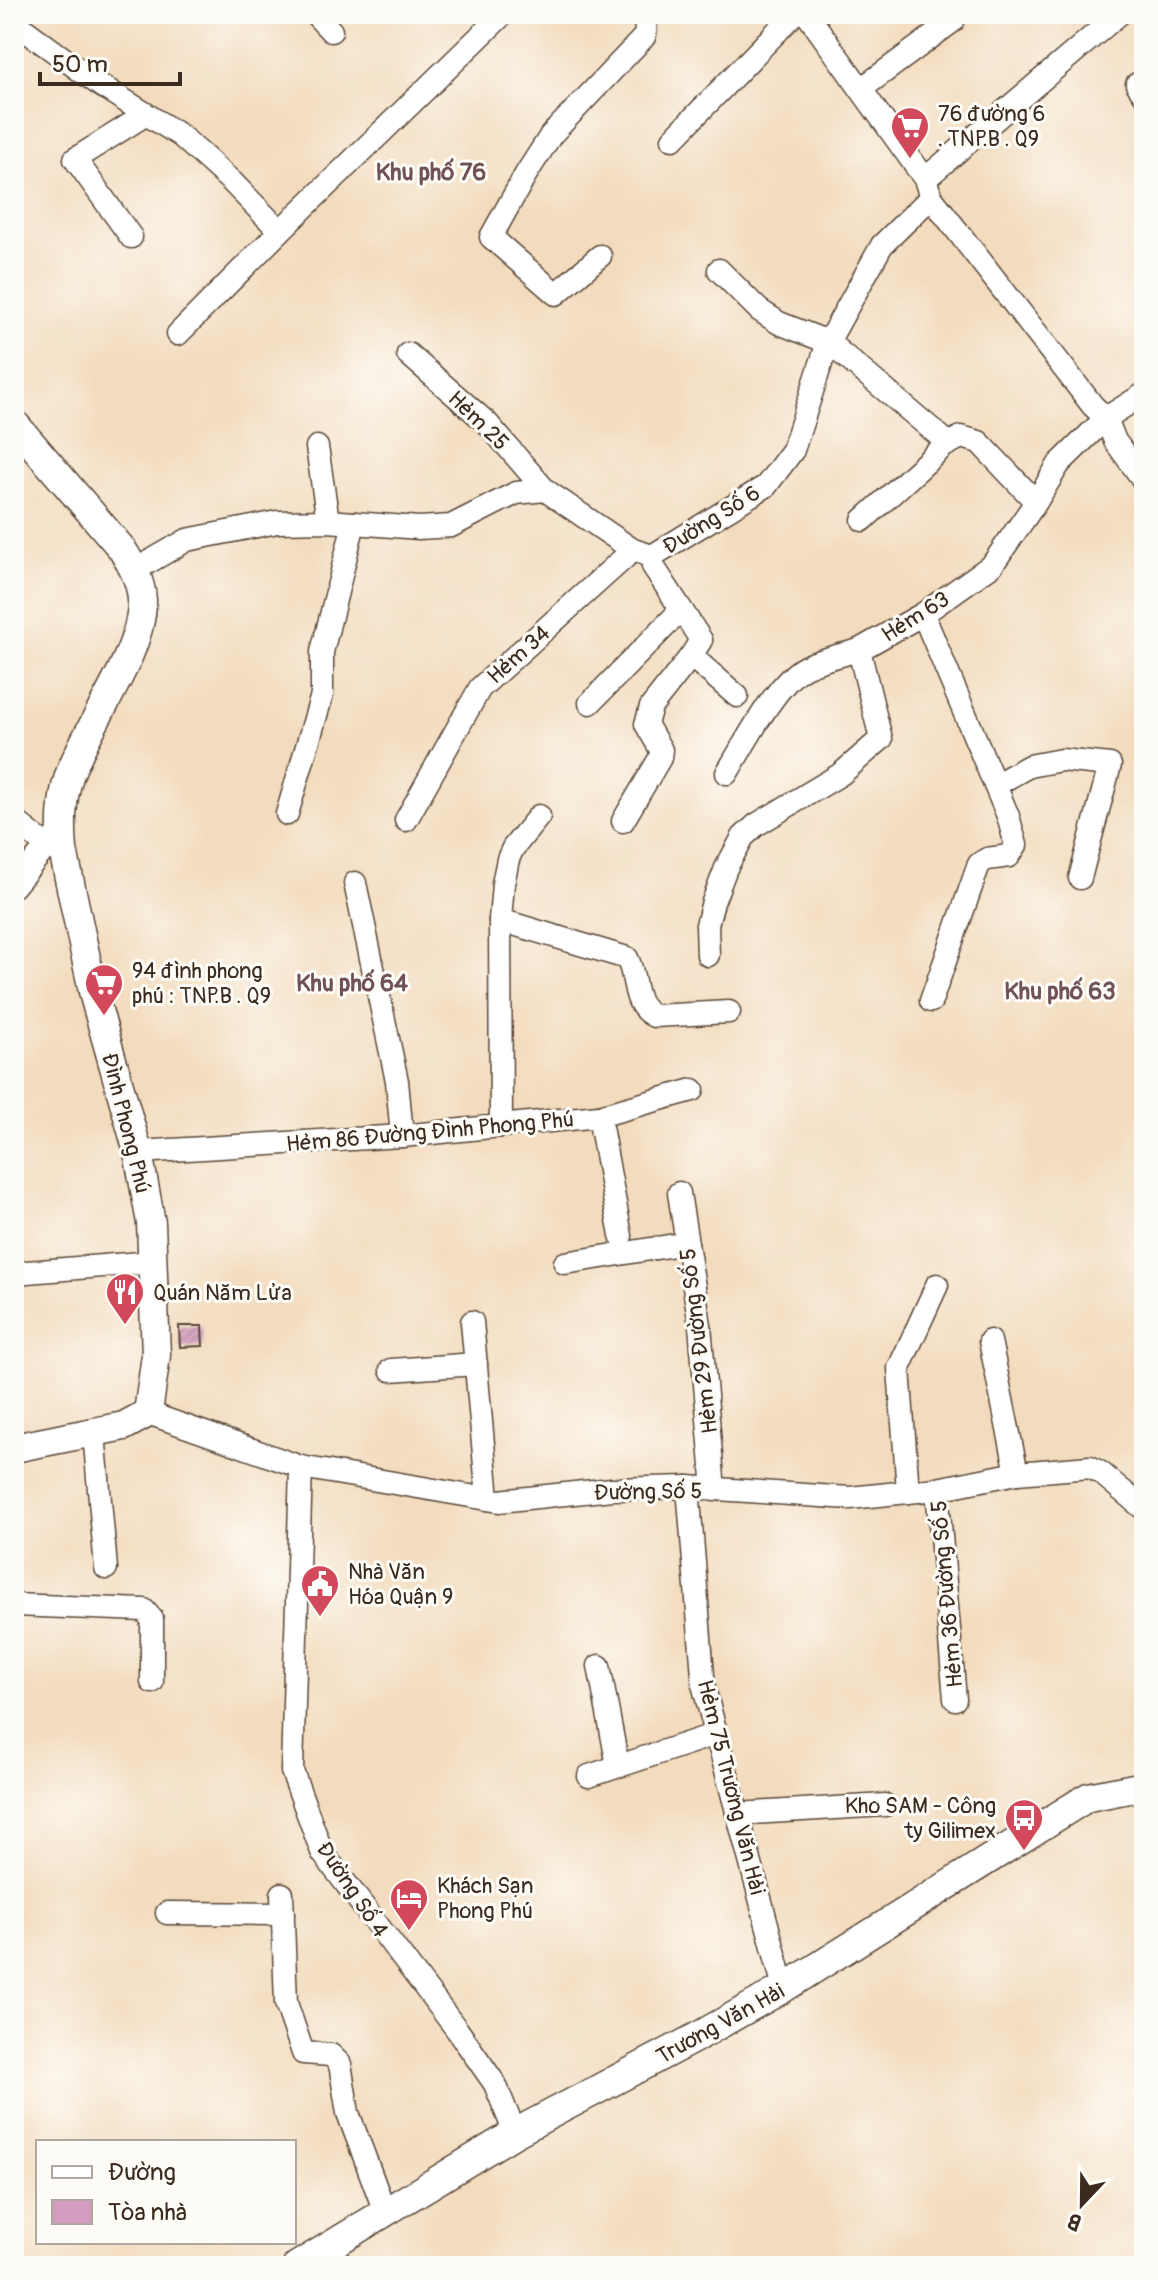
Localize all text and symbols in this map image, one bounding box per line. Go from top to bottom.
scale bar [40,36,180,86]
text: 50 m [52,50,108,79]
place label: 76 đường 6 . TNP.B . Q9 [938,100,1045,153]
supermarket icon: 76 đường 6 . TNP.B . Q9 [889,105,931,160]
district label: Khu phố 76 [376,158,486,187]
street label: Hẻm 25 [442,385,515,457]
street label: Đường Số 6 [658,479,765,561]
street label: Hẻm 63 [876,585,955,649]
street label: Hẻm 34 [481,619,556,690]
place label: 94 đình phong phú : TNP.B . Q9 [132,957,271,1010]
supermarket icon: 94 đình phong phú : TNP.B . Q9 [83,962,125,1017]
district label: Khu phố 64 [296,969,408,998]
district label: Khu phố 63 [1004,977,1116,1006]
street label: Đình Phong Phú [95,1050,157,1196]
street label: Hẻm 86 Đường Đình Phong Phú [285,1105,575,1159]
street label: Hẻm 29 Đường Số 5 [674,1246,724,1435]
restaurant icon: Quán Năm Lửa [104,1271,146,1326]
place label: Quán Năm Lửa [153,1279,292,1307]
street label: Đường Số 5 [594,1477,702,1507]
street label: Hẻm 36 Đường Số 5 [925,1499,969,1689]
place label: Nhà Văn Hóa Quận 9 [348,1558,453,1611]
public building icon: Nhà Văn Hóa Quận 9 [299,1563,341,1618]
street label: Hẻm 75 Trương Văn Hải [691,1677,771,1898]
place label: Kho SAM - Công ty Gilimex [845,1792,996,1845]
bus stop icon: Kho SAM - Công ty Gilimex [1003,1797,1045,1852]
street label: Đường Số 4 [310,1836,394,1943]
place label: Khách Sạn Phong Phú [437,1872,533,1925]
hotel icon: Khách Sạn Phong Phú [388,1877,430,1932]
street label: Trương Văn Hải [652,1977,789,2071]
legend [36,2140,296,2244]
text: Đường [108,2158,176,2187]
north arrow [1042,2164,1122,2244]
text: Tòa nhà [108,2198,187,2227]
text: B [1064,2206,1086,2237]

